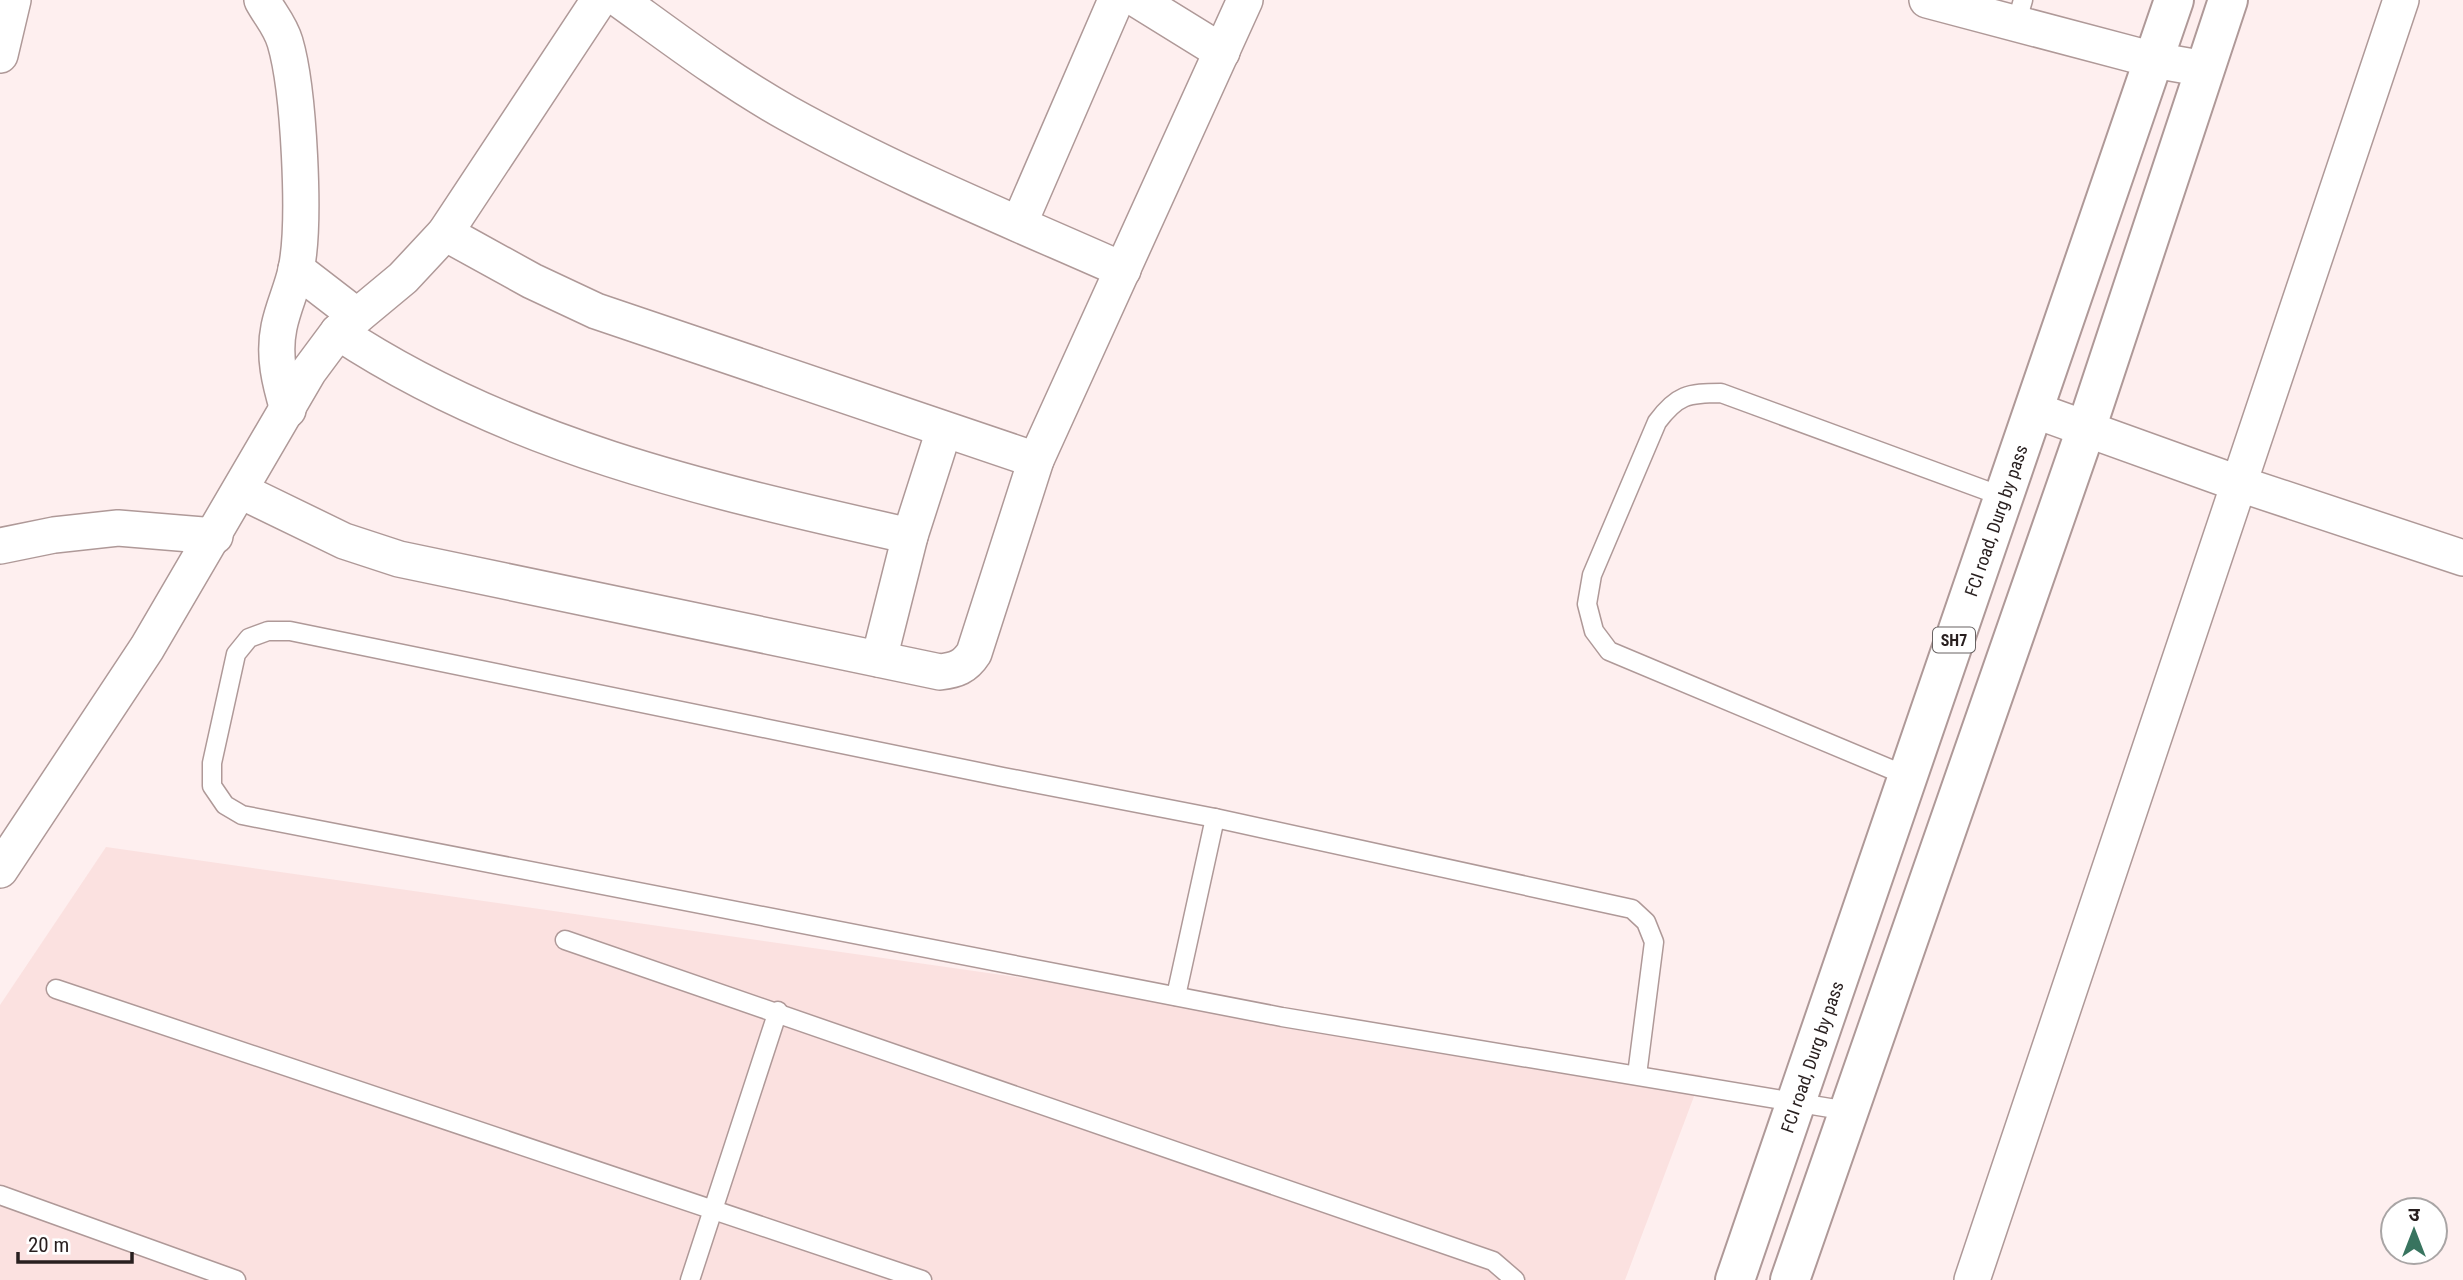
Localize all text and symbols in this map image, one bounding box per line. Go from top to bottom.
street label: FCI road, Durg by pass [1960,442,2031,599]
road number: SH7 [1933,628,1975,652]
street label: FCI road, Durg by pass [1776,978,1847,1135]
north arrow [2379,1196,2449,1266]
text: उ [2408,1203,2420,1226]
scale bar [18,1220,131,1264]
text: 20 m [28,1233,69,1257]

